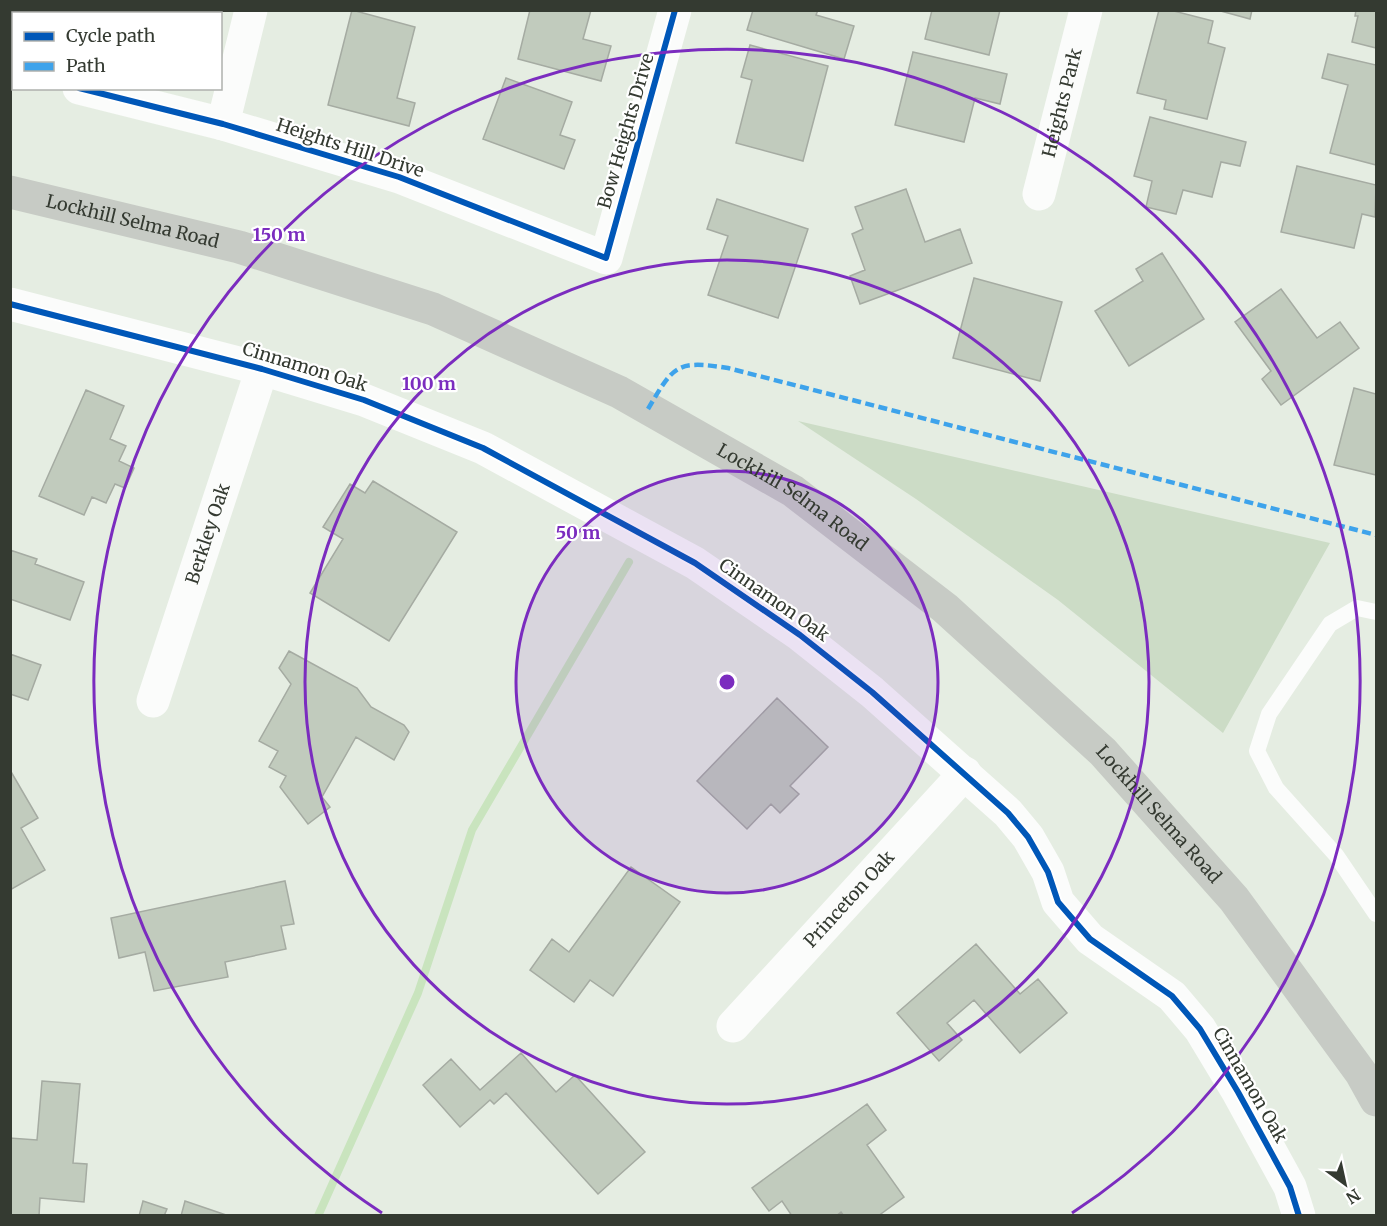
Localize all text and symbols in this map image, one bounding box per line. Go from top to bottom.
legend [12,12,222,90]
text: Cycle path [66,24,156,47]
street label: Heights Park [1037,45,1087,160]
street label: Bow Heights Drive [592,50,659,211]
text: Path [66,54,106,77]
street label: Heights Hill Drive [273,113,427,182]
street label: Lockhill Selma Road [44,189,222,253]
text: 150 m [253,223,305,246]
street label: Cinnamon Oak [240,337,371,397]
text: 100 m [402,372,456,395]
street label: Lockhill Selma Road [713,438,873,556]
street label: Berkley Oak [180,480,235,587]
text: 50 m [556,521,600,544]
street label: Cinnamon Oak [715,553,834,646]
centre of rings [717,672,737,692]
street label: Lockhill Selma Road [1091,740,1226,888]
street label: Princeton Oak [799,845,899,952]
street label: Cinnamon Oak [1208,1023,1293,1147]
north arrow [1315,1154,1375,1214]
text: N [1342,1185,1364,1209]

